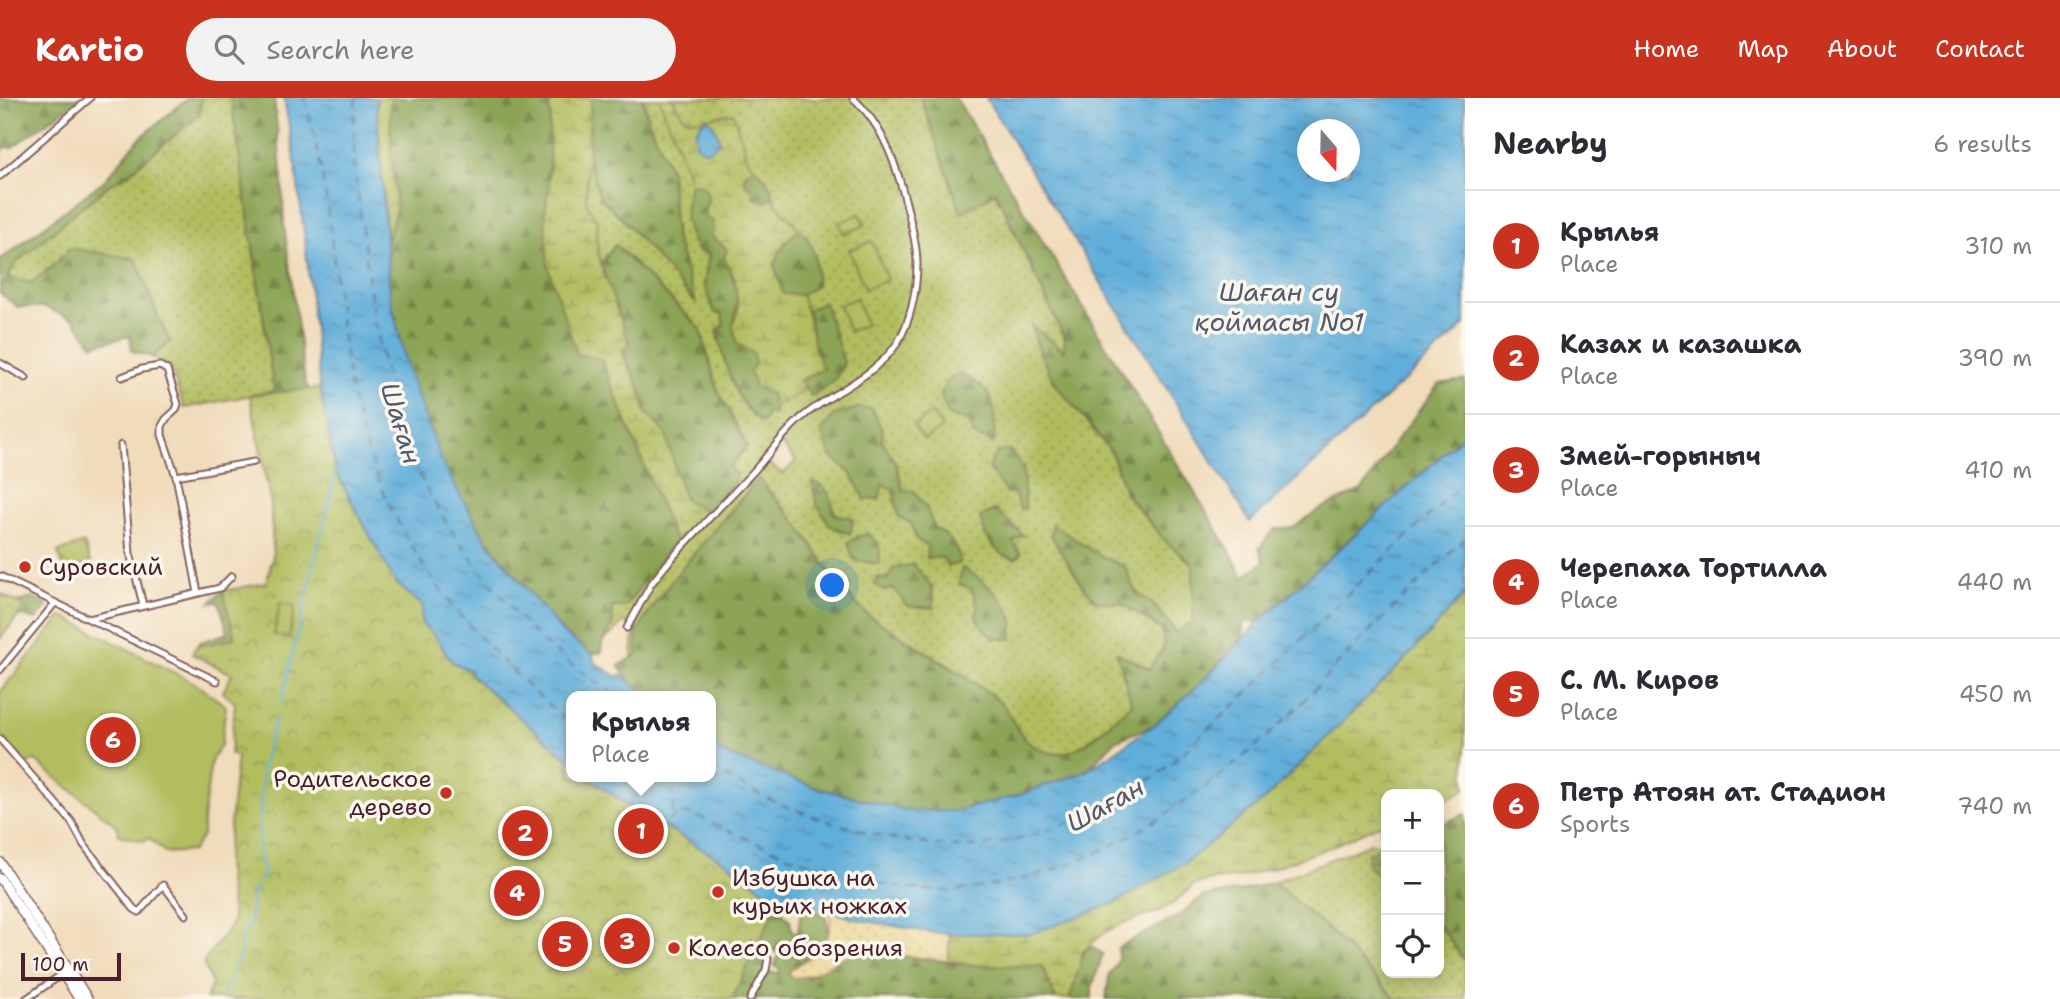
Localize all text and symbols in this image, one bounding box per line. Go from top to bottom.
search box [186,18,676,81]
text: Kartio [35,27,144,72]
icon: search [210,30,248,68]
text: Search here [266,32,415,67]
text: Home [1633,33,1699,65]
text: Map [1737,33,1789,65]
text: About [1827,33,1897,65]
text: Contact [1935,33,2025,65]
north arrow [1297,119,1360,182]
text: Nearby [1493,123,1608,164]
text: 6 results [1933,129,2032,159]
text: Крылья [1560,214,1659,249]
text: 1 [1511,231,1521,261]
text: 310 m [1964,231,2032,261]
text: Place [1560,249,1619,279]
water label: Шаған су қоймасы No1 [1195,274,1364,339]
text: Казах и казашка [1560,326,1802,361]
text: 2 [1508,343,1524,373]
text: 390 m [1958,343,2032,373]
text: Place [1560,361,1619,391]
water label: Шаған [373,378,430,468]
text: Змей-горыныч [1560,438,1761,473]
text: 3 [1508,455,1524,485]
text: 410 m [1964,455,2032,485]
text: Place [1560,473,1619,503]
text: Черепаха Тортилла [1560,550,1827,585]
place label: Суровский [39,551,163,583]
marker: Суровский [17,559,33,575]
text: 4 [1508,567,1524,597]
text: 440 m [1957,567,2032,597]
your location [815,568,849,602]
text: Place [1560,585,1619,615]
text: С. М. Киров [1560,662,1719,697]
text: 5 [1509,679,1523,709]
text: 450 m [1959,679,2032,709]
popup [566,691,716,782]
text: Place [1560,697,1619,727]
text: Крылья [591,704,691,739]
pin: 6 [90,714,136,766]
text: Place [591,739,650,769]
place label: Родительское дерево [273,763,432,823]
water label: Шаған [1060,769,1150,840]
text: Петр Атоян ат. Стадион [1560,774,1886,809]
marker: Родительское дерево [438,785,454,801]
map controls [1381,789,1444,978]
button: + [1381,789,1444,852]
text: 6 [1508,791,1524,821]
text: 740 m [1957,791,2032,821]
pin: 1 [618,805,664,857]
pin: 2 [502,807,548,859]
text: Sports [1560,809,1631,839]
button: − [1381,852,1444,915]
place label: Избушка на курьих ножках [732,862,907,922]
pin: 4 [494,867,540,919]
marker: Избушка на курьих ножках [710,884,726,900]
pin: 3 [604,915,650,967]
button: locate [1381,915,1444,978]
pin: 5 [542,918,588,970]
place label: Колесо обозрения [688,932,903,964]
marker: Колесо обозрения [666,940,682,956]
scale bar [21,950,121,982]
text: 100 m [32,952,89,977]

